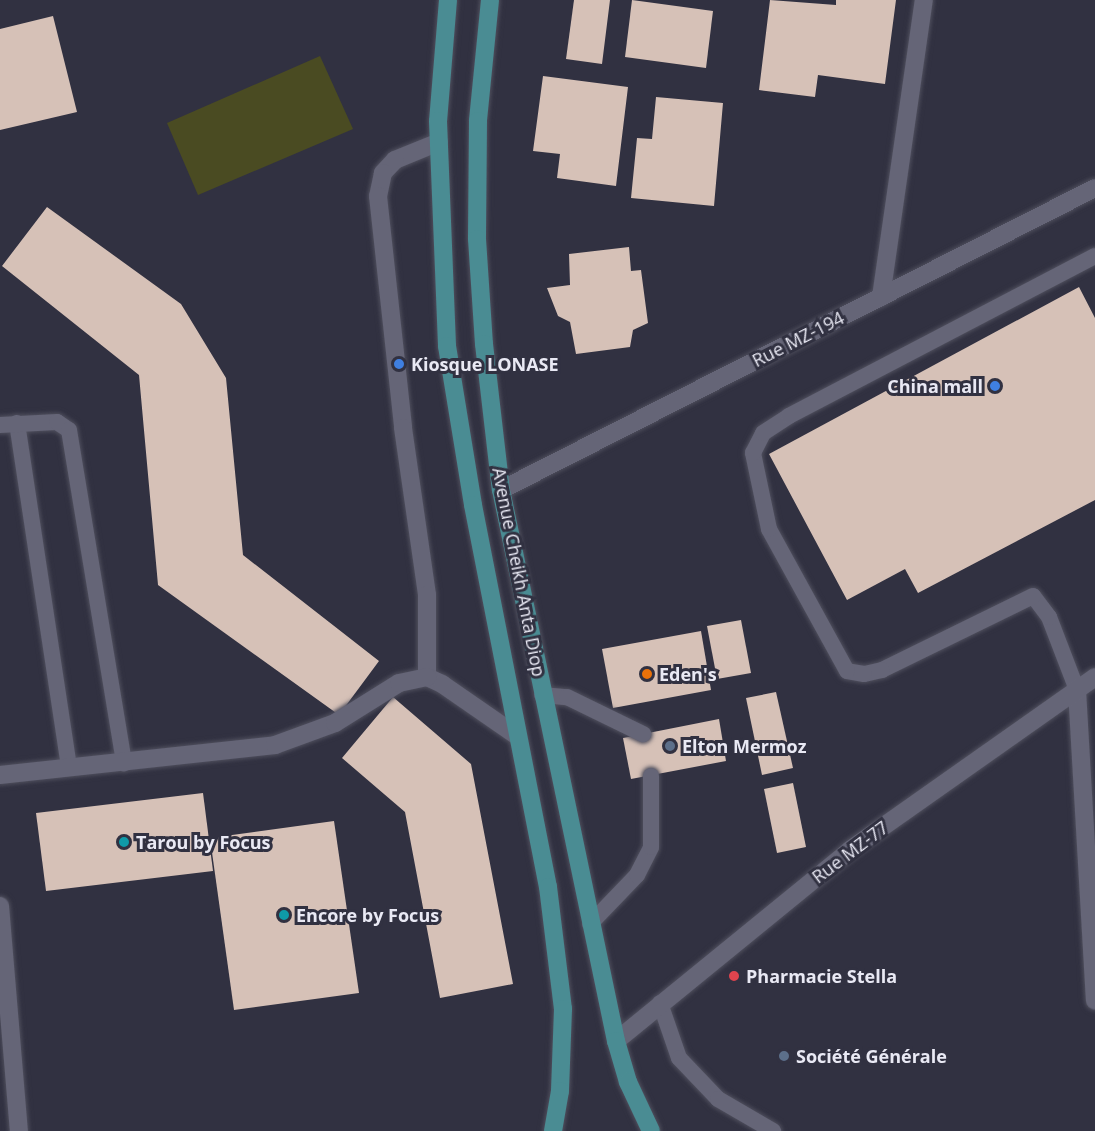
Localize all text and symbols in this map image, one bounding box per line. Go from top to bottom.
street label: Rue MZ-194 [749,307,847,371]
place label: Kiosque LONASE [411,353,559,375]
marker: Kiosque LONASE [392,357,406,371]
place label: China mall [887,375,983,397]
marker: China mall [988,379,1002,393]
street label: Avenue Cheikh Anta Diop [488,466,550,678]
place label: Eden's [659,663,717,685]
marker: Eden's [640,667,654,681]
place label: Elton Mermoz [682,735,806,757]
marker: Elton Mermoz [663,739,677,753]
street label: Rue MZ-77 [808,816,892,888]
place label: Tarou by Focus [136,831,270,853]
marker: Tarou by Focus [117,835,131,849]
place label: Encore by Focus [296,904,439,926]
marker: Encore by Focus [277,908,291,922]
place label: Pharmacie Stella [746,965,897,987]
marker: Pharmacie Stella [727,969,741,983]
place label: Société Générale [796,1045,947,1067]
marker: Société Générale [777,1049,791,1063]

